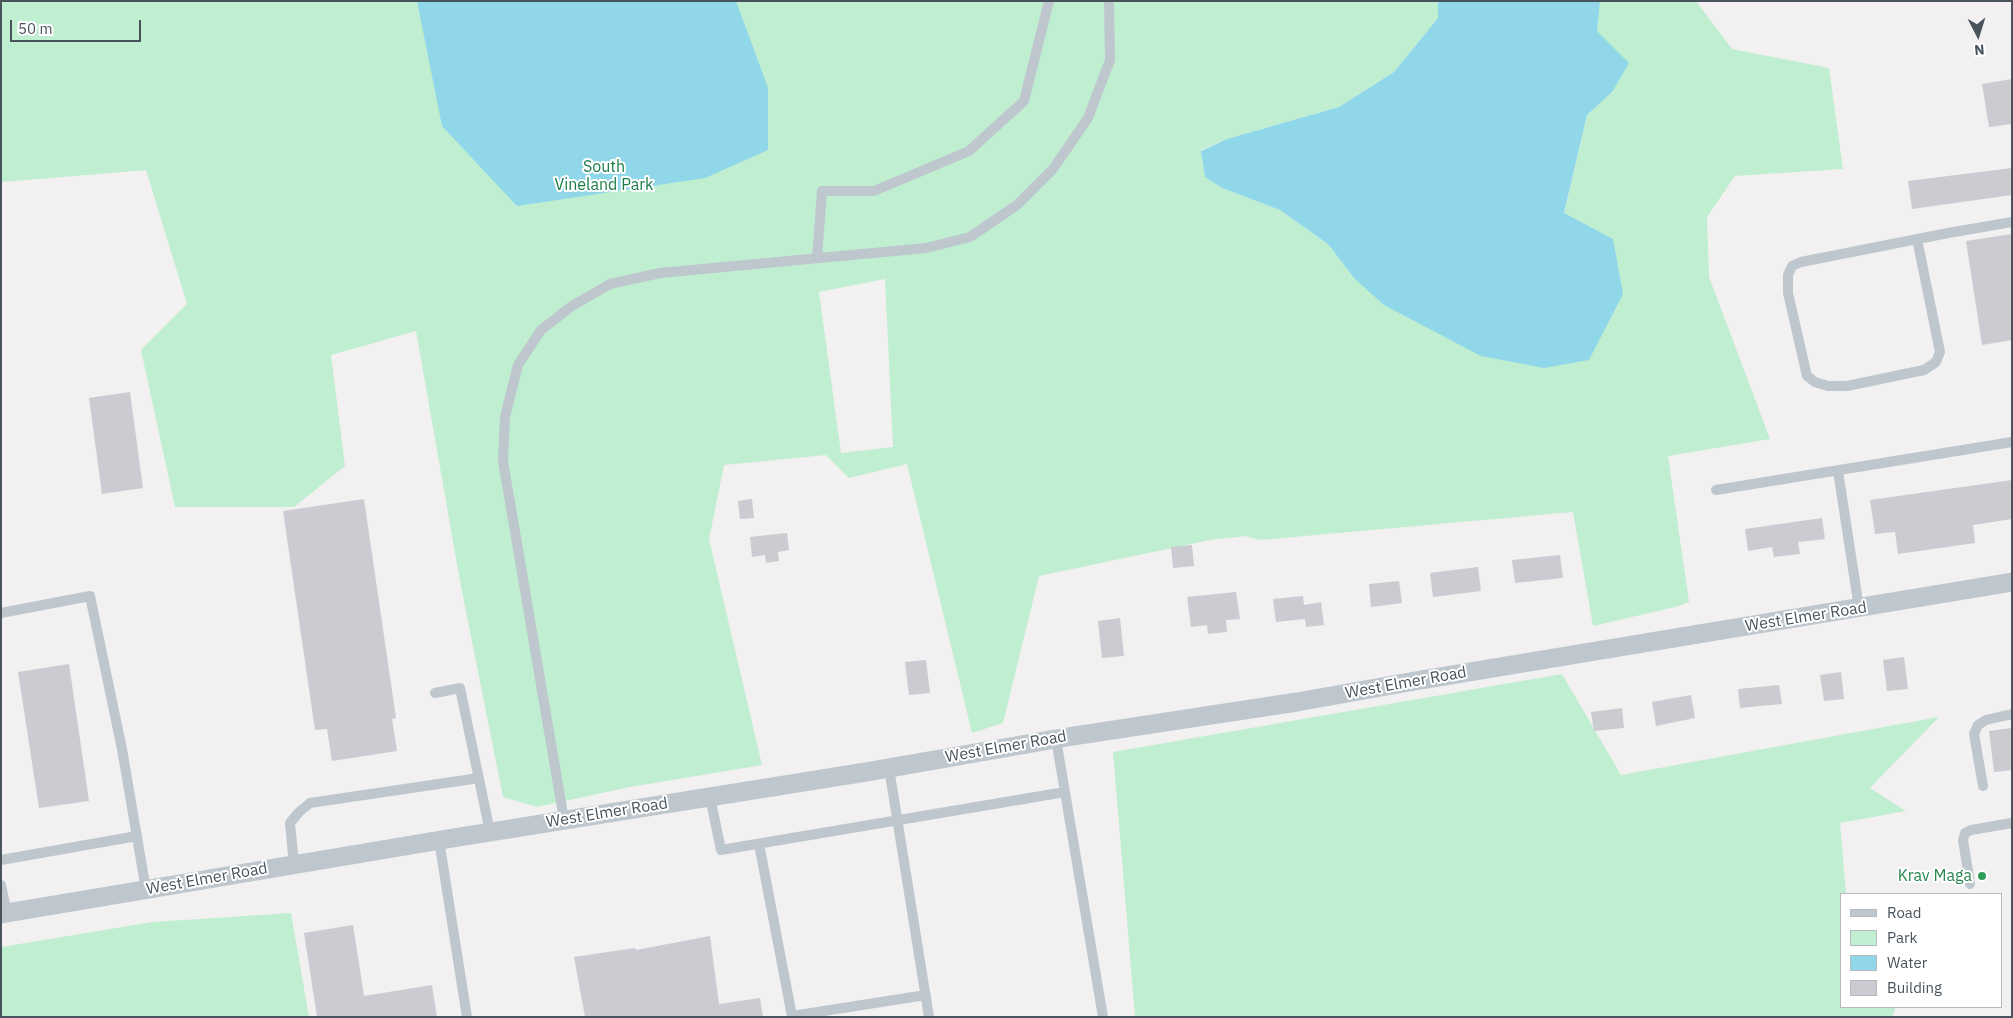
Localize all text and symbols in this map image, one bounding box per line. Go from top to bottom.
scale bar [12,10,144,42]
north arrow [1953,10,2003,60]
text: 50 m [18,19,53,38]
text: N [1973,41,1985,59]
park label: South Vineland Park [554,157,654,195]
street label: West Elmer Road [1744,598,1868,636]
street label: West Elmer Road [1344,663,1468,703]
street label: West Elmer Road [944,727,1068,767]
street label: West Elmer Road [545,794,669,832]
street label: West Elmer Road [145,859,269,899]
place label: Krav Maga [1898,866,1972,886]
marker: Krav Maga [1976,870,1988,882]
legend [1840,893,2003,1008]
text: Road [1887,903,1922,922]
text: Park [1887,928,1917,947]
text: Water [1887,953,1927,972]
text: Building [1887,978,1942,997]

